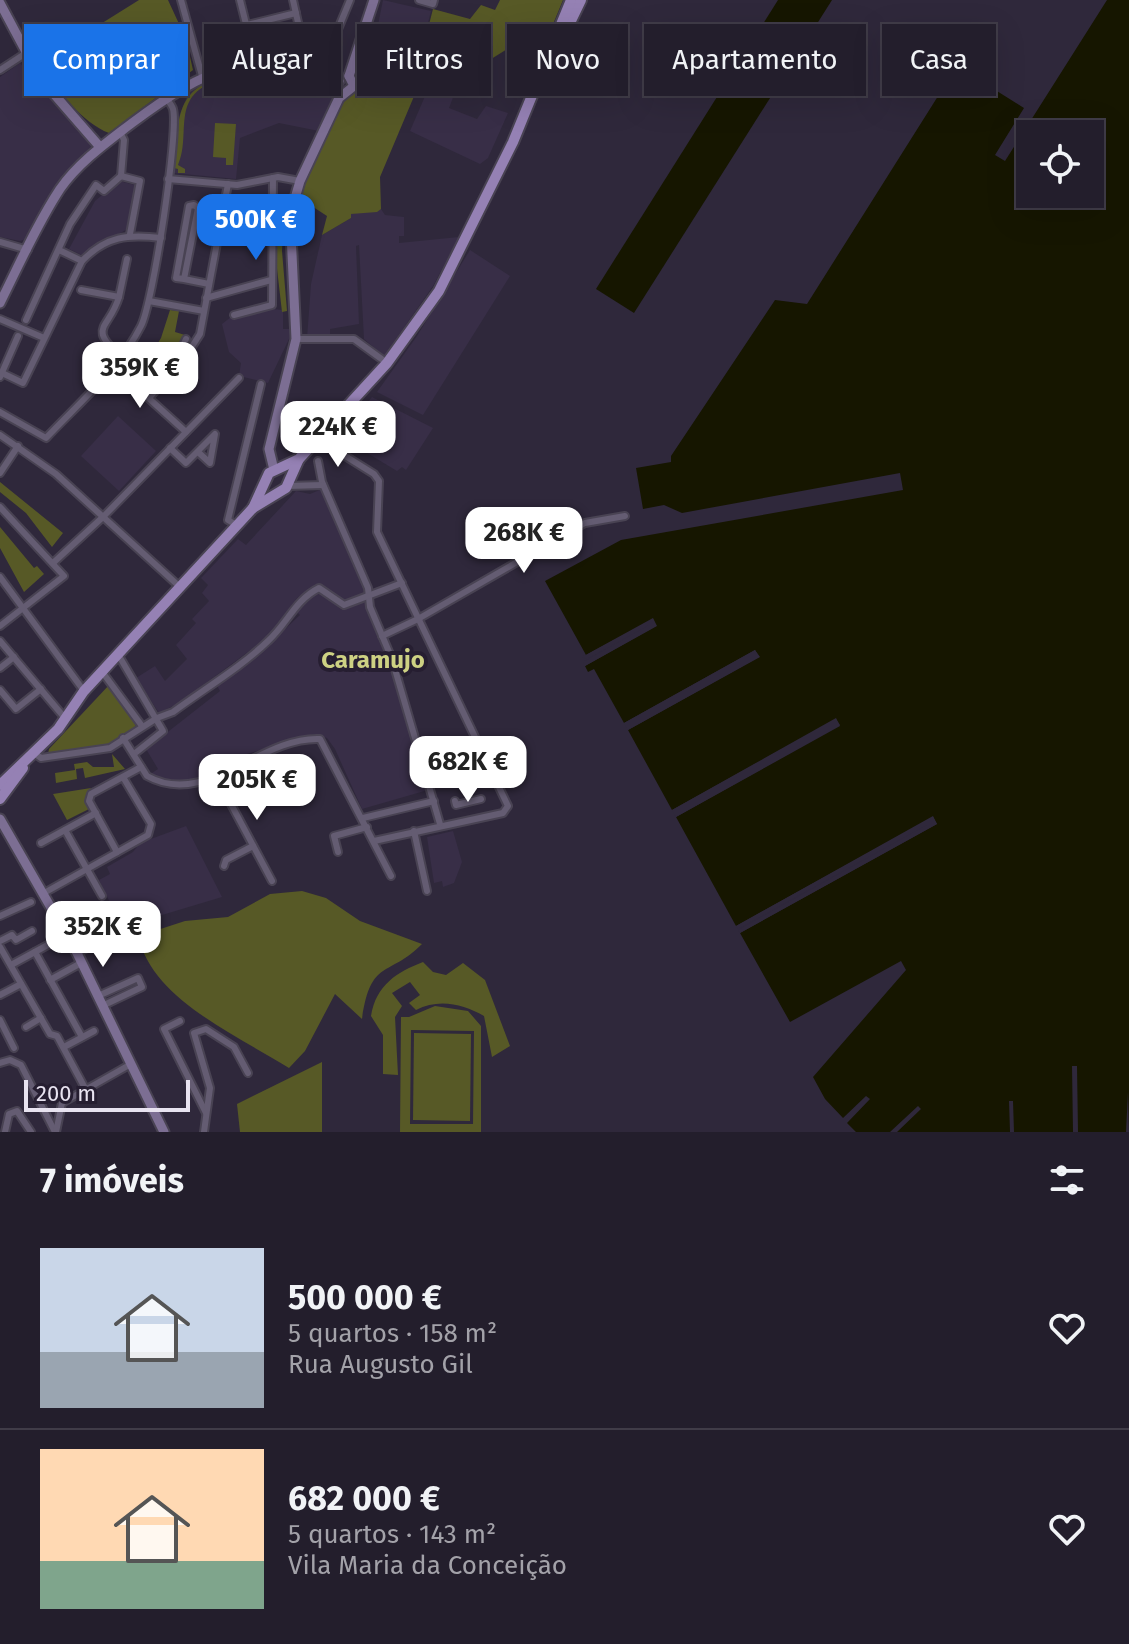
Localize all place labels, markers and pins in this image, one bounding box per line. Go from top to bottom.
pin: 500K € [191,194,321,262]
pin: 359K € [75,342,205,410]
pin: 224K € [273,401,403,469]
pin: 268K € [459,507,589,575]
pin: 682K € [403,736,533,804]
pin: 205K € [192,754,322,822]
pin: 352K € [38,901,168,969]

